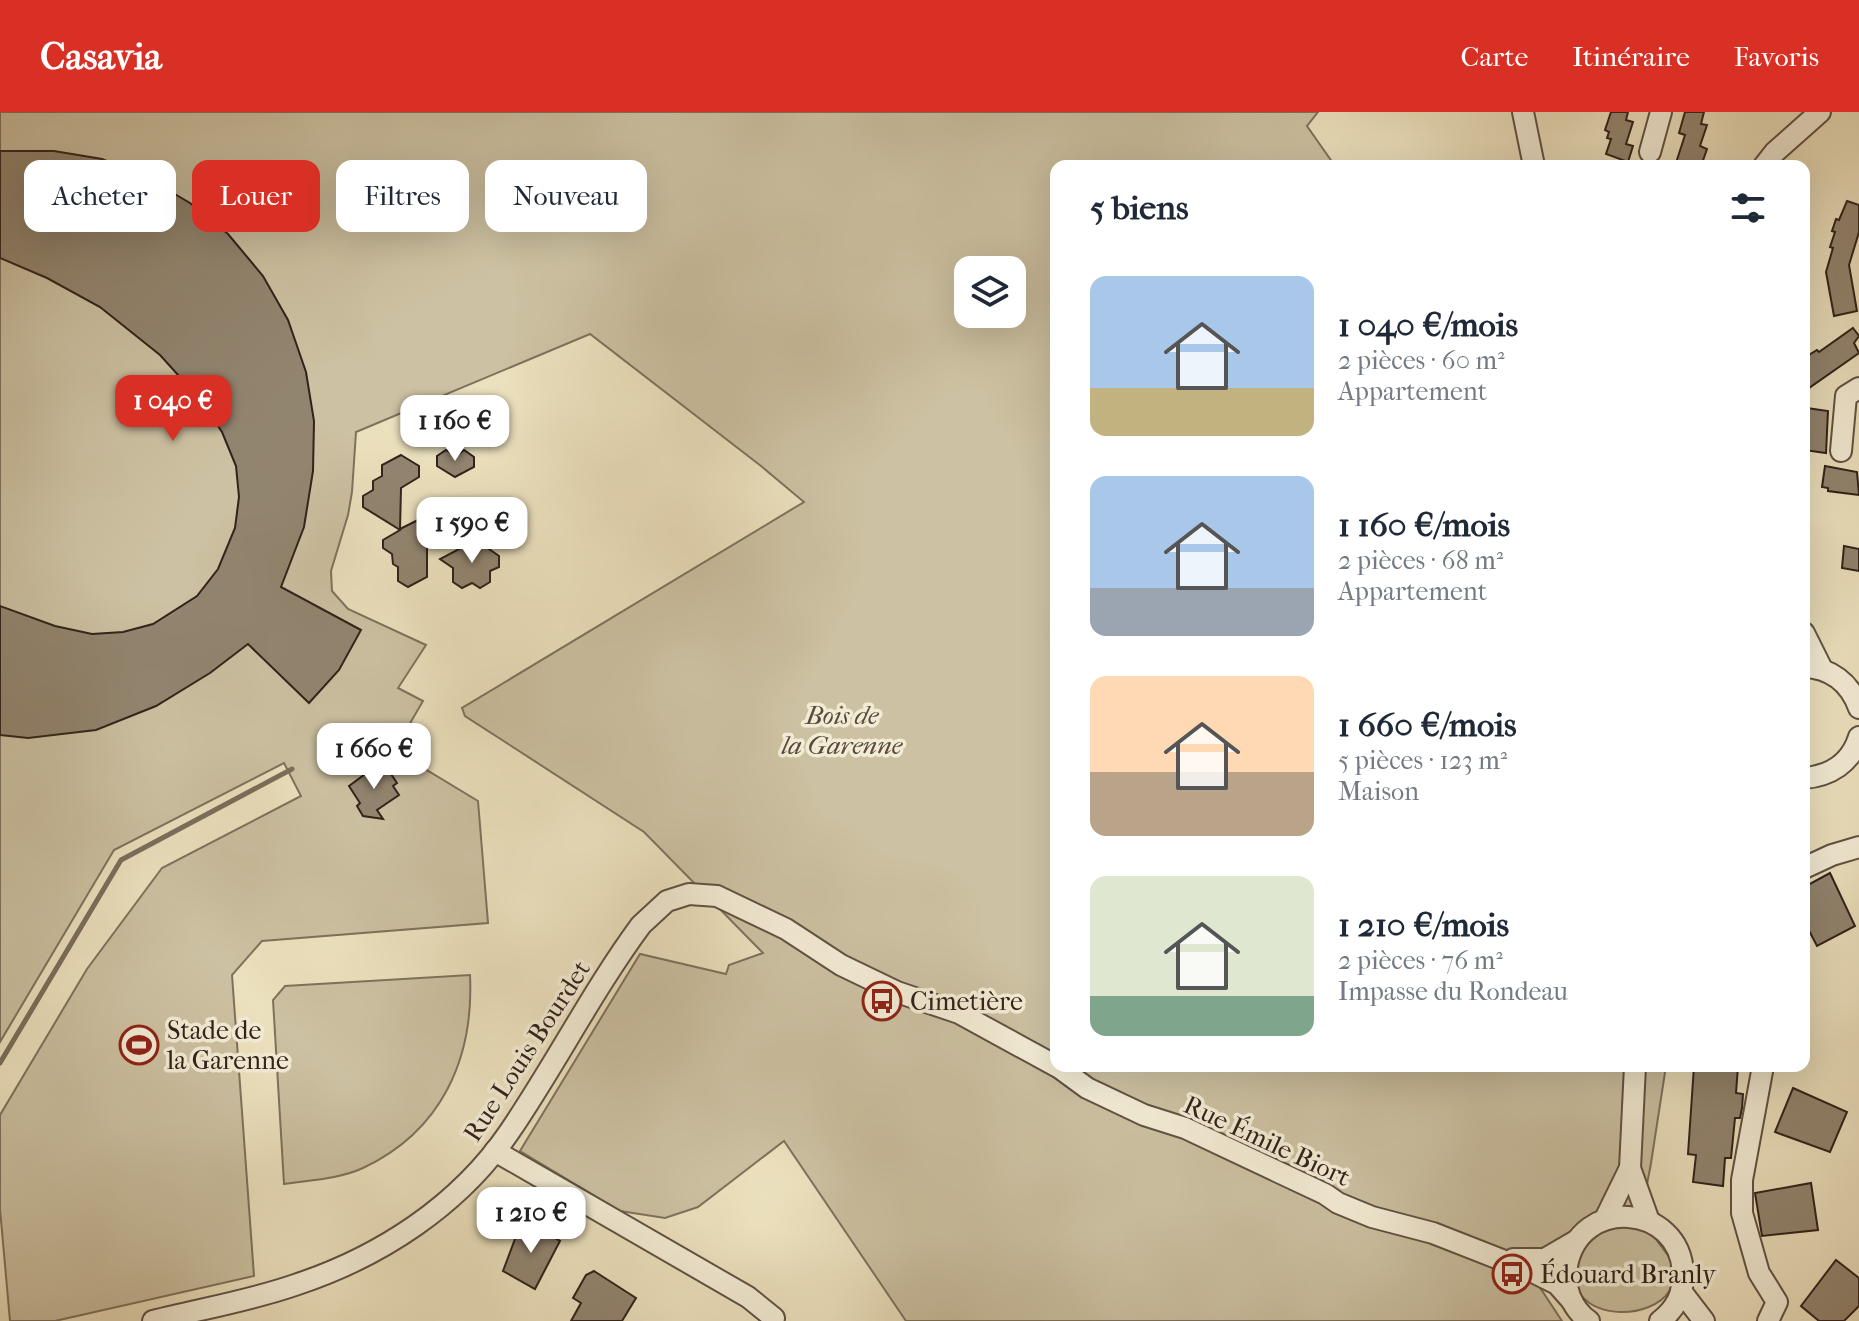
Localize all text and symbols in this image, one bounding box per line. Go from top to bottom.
text: Casavia [40,34,162,79]
text: Carte [1461,40,1528,73]
text: Itinéraire [1572,40,1690,73]
text: Favoris [1734,40,1819,73]
chip: Acheter [24,160,176,232]
chip: Louer [192,160,320,232]
chip: Filtres [336,160,469,232]
chip: Nouveau [485,160,647,232]
icon: filters [1726,186,1770,230]
text: 5 biens [1090,188,1188,228]
map controls [954,256,1026,328]
button: layers [954,256,1026,328]
text: 1 040 €/mois [1338,305,1518,345]
icon: home [1154,308,1250,404]
text: 2 pièces · 60 m² [1338,345,1505,376]
pin: 1 040 € [99,375,247,443]
text: Appartement [1338,376,1487,407]
text: 1 040 € [133,385,213,416]
pin: 1 160 € [381,395,529,463]
text: 1 160 € [418,405,492,436]
pin: 1 590 € [398,497,546,565]
text: 1 160 €/mois [1338,505,1510,545]
text: 1 590 € [434,507,510,538]
icon: home [1154,508,1250,604]
text: 2 pièces · 68 m² [1338,545,1503,576]
text: Appartement [1338,576,1487,607]
park label: Bois de la Garenne [781,700,904,761]
text: 1 660 €/mois [1338,705,1517,745]
icon: home [1154,708,1250,804]
pin: 1 660 € [300,723,448,791]
text: 1 660 € [335,733,413,764]
text: 5 pièces · 123 m² [1338,745,1507,776]
text: Maison [1338,776,1419,807]
text: 1 210 €/mois [1338,905,1509,945]
icon: home [1154,908,1250,1004]
text: 2 pièces · 76 m² [1338,945,1503,976]
street label: Rue Louis Bourdet [457,954,597,1147]
text: Impasse du Rondeau [1338,976,1568,1007]
bus stop icon: Cimetière [861,980,903,1022]
place label: Cimetière [910,986,1023,1017]
place label: Stade de la Garenne [166,1015,289,1076]
sports icon: Stade de la Garenne [118,1024,160,1066]
street label: Rue Émile Biort [1179,1088,1356,1193]
pin: 1 210 € [457,1187,605,1255]
text: 1 210 € [495,1197,567,1228]
bus stop icon: Édouard Branly [1491,1253,1533,1295]
place label: Édouard Branly [1540,1258,1717,1290]

